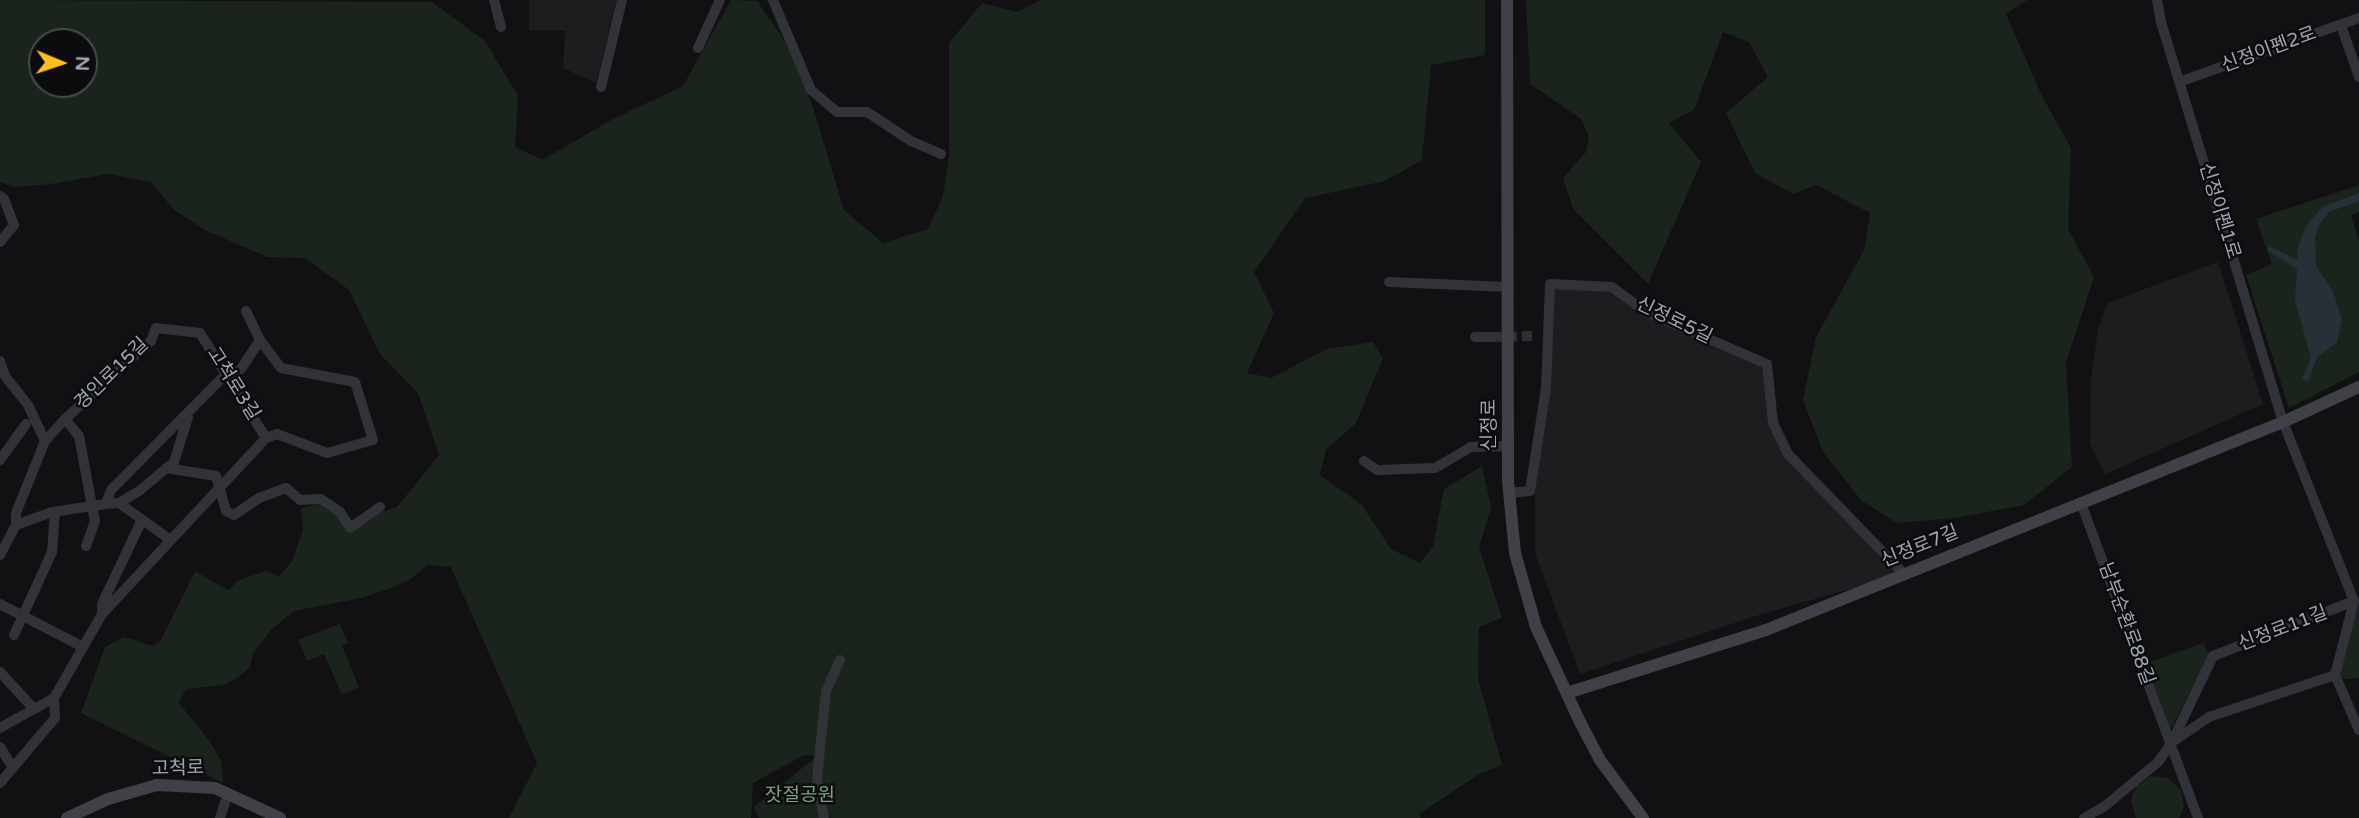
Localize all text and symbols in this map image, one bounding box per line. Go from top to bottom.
street label: 신정이펜2로 [2218,22,2320,78]
north arrow [28,28,98,98]
text: N [71,56,93,72]
street label: 신정이펜1로 [2194,160,2244,262]
street label: 신정로5길 [1632,293,1716,349]
street label: 경인로15길 [70,333,154,415]
street label: 고척로3길 [202,343,264,425]
street label: 신정로 [1479,399,1501,451]
street label: 신정로7길 [1878,521,1962,573]
street label: 남부순환로88길 [2093,560,2159,688]
street label: 신정로11길 [2235,602,2331,656]
street label: 고척로 [152,757,204,781]
park label: 잣절공원 [765,785,835,807]

